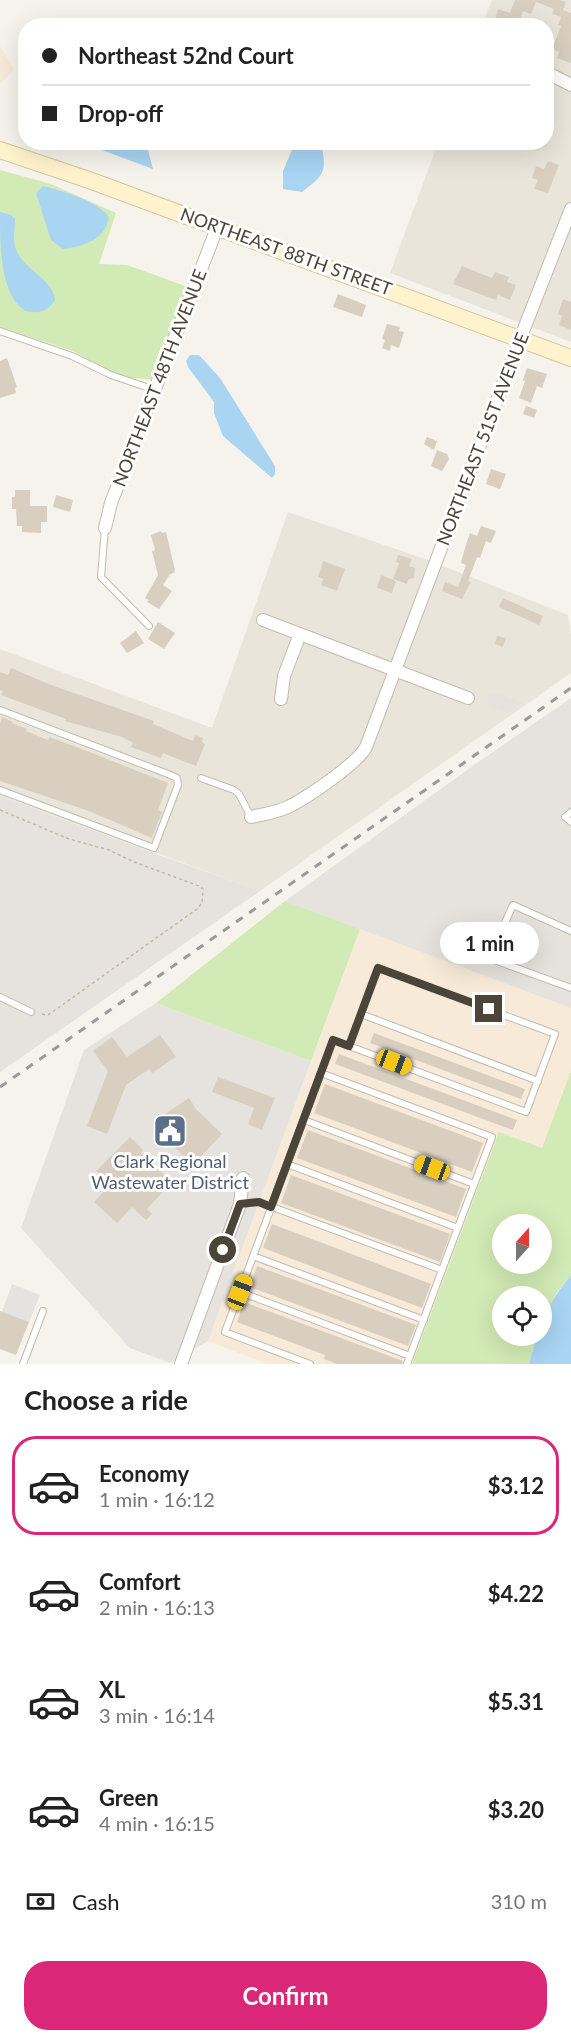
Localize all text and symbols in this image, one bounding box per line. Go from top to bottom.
text: Northeast 52nd Court [78,42,294,69]
text: Drop-off [78,100,163,127]
street label: NORTHEAST 88TH STREET [178,203,395,300]
street label: NORTHEAST 48TH AVENUE [107,266,211,489]
street label: NORTHEAST 51ST AVENUE [431,329,533,548]
callout: 1 min [440,922,538,964]
text: 1 min [465,931,514,955]
route end [475,995,502,1022]
car [374,1047,414,1077]
public building icon: Clark Regional Wastewater District [152,1113,188,1149]
place label: Clark Regional Wastewater District [91,1150,249,1193]
car [412,1153,452,1183]
north arrow [492,1214,552,1274]
map controls [492,1214,552,1346]
route start [209,1236,236,1263]
car [225,1272,255,1312]
button: locate [492,1286,552,1346]
text: Choose a ride [24,1383,188,1416]
icon: car [27,1459,81,1513]
text: Economy [99,1460,189,1487]
text: $3.12 [488,1472,544,1499]
text: 1 min · 16:12 [99,1487,215,1511]
icon: car [27,1567,81,1621]
text: Comfort [99,1568,181,1595]
text: $4.22 [488,1580,544,1607]
text: 2 min · 16:13 [99,1595,215,1619]
icon: car [27,1675,81,1729]
text: XL [99,1676,125,1703]
text: $5.31 [488,1688,544,1715]
text: 3 min · 16:14 [99,1703,215,1727]
icon: car [27,1783,81,1837]
text: Green [99,1784,159,1811]
text: $3.20 [488,1796,544,1823]
text: 4 min · 16:15 [99,1811,215,1835]
icon: cash [24,1885,57,1918]
text: Cash [72,1888,119,1915]
text: 310 m [491,1889,547,1913]
button: Confirm [24,1961,547,2030]

